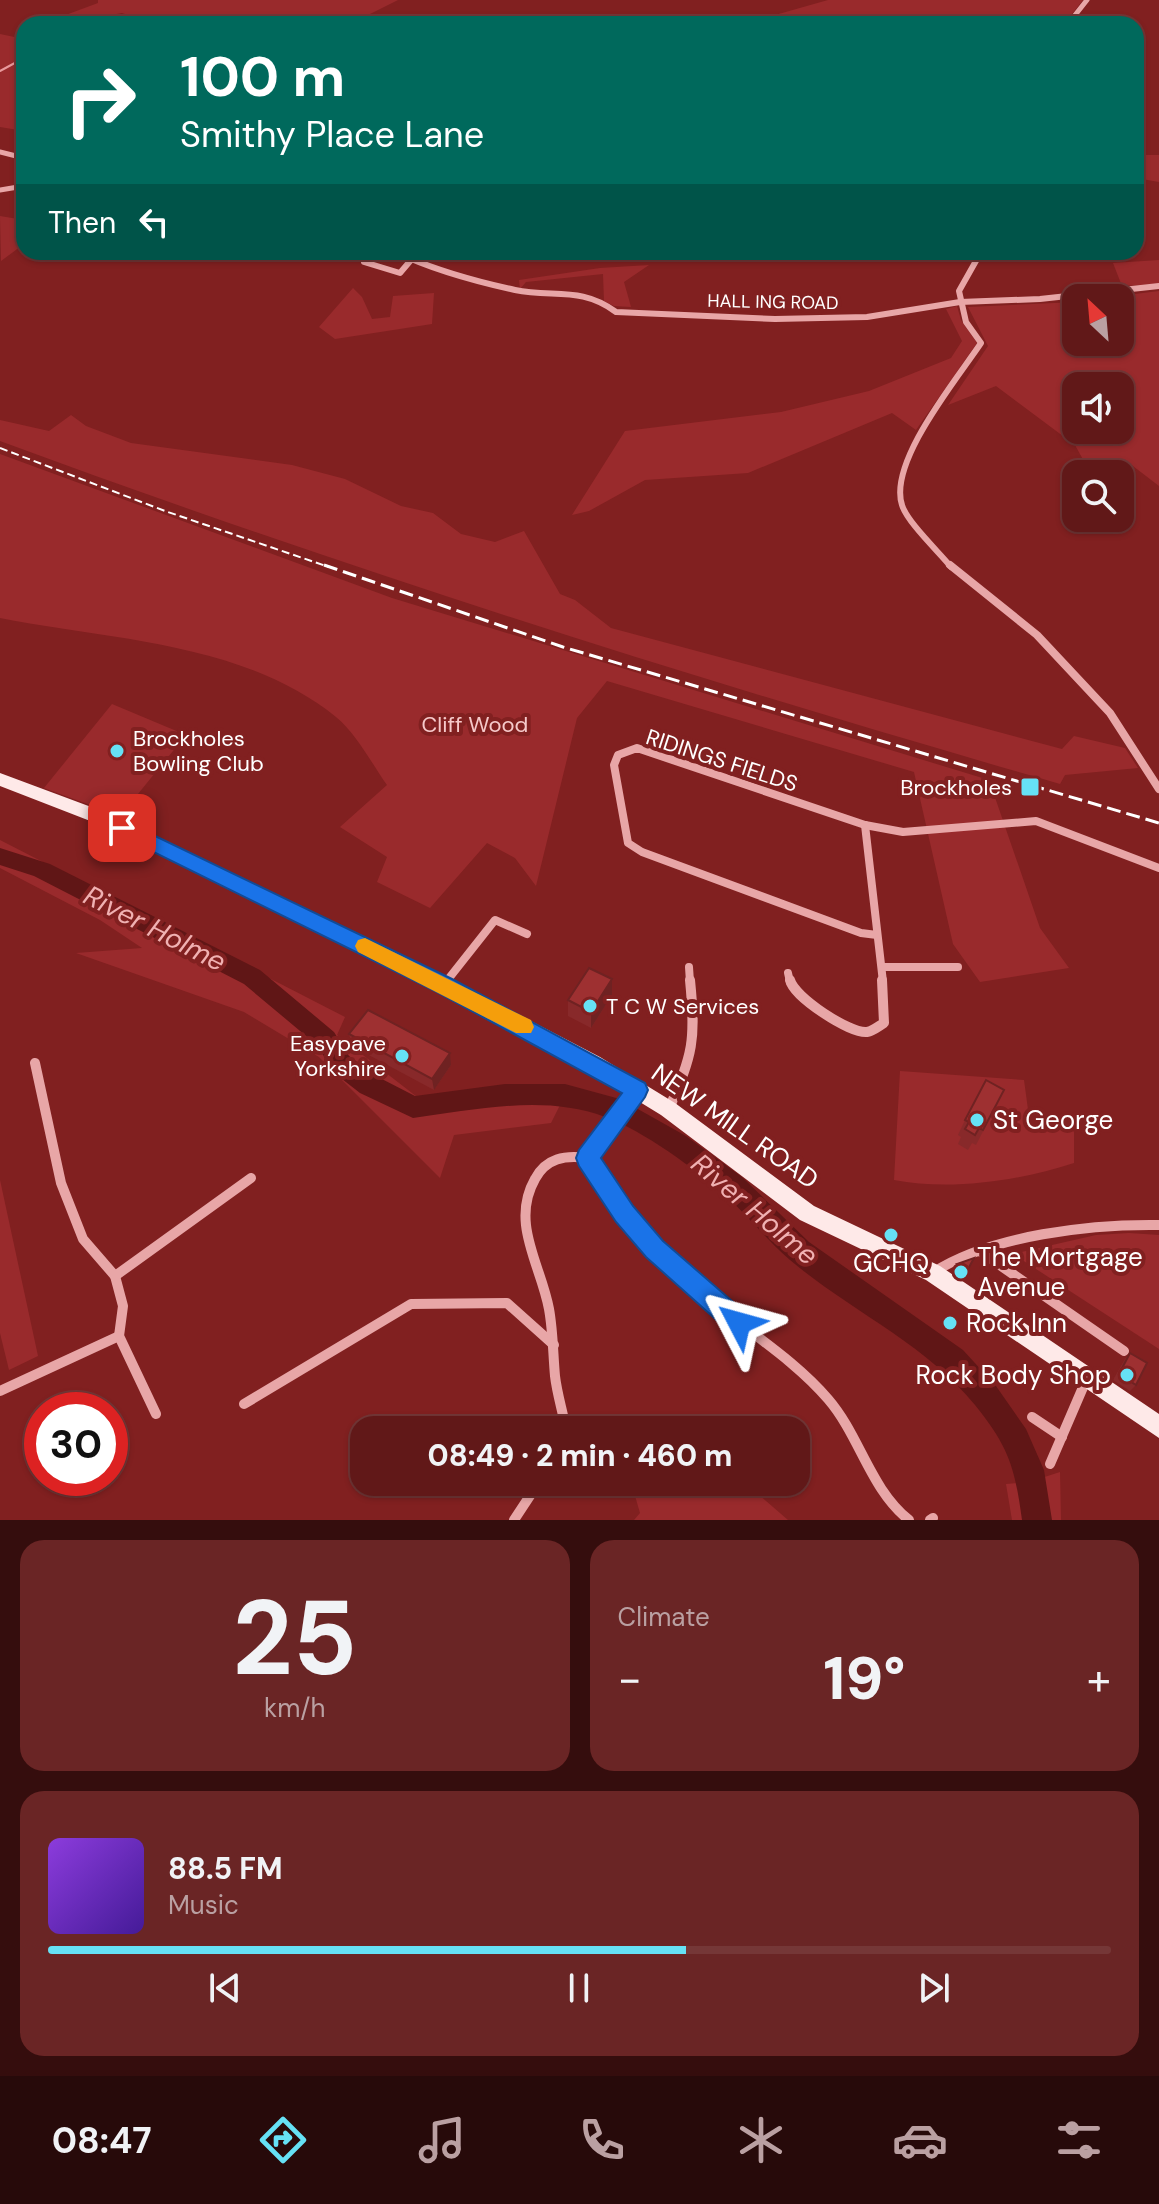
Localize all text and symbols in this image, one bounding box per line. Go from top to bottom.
text: 100 m [180,40,345,113]
icon: right [48,48,152,152]
text: Smithy Place Lane [180,111,484,158]
icon: left [132,200,176,244]
text: Then [48,203,116,242]
north arrow [1062,284,1134,356]
map controls [1062,284,1134,532]
street label: HALL ING ROAD [707,289,839,315]
button: sound [1062,372,1134,444]
button: search [1062,460,1134,532]
park label: Cliff Wood [422,710,528,739]
street label: RIDINGS FIELDS [642,722,801,799]
place label: Brockholes Bowling Club [133,724,264,778]
marker: Brockholes Bowling Club [108,742,126,760]
place label: Brockholes [900,773,1012,802]
marker: Brockholes [1019,776,1041,798]
pin [88,794,156,862]
icon: arrive [100,806,144,850]
water label: River Holme [77,877,232,980]
place label: T C W Services [606,992,759,1021]
marker: T C W Services [581,997,599,1015]
place label: Easypave Yorkshire [290,1029,386,1083]
marker: Easypave Yorkshire [393,1047,411,1065]
street label: NEW MILL ROAD [645,1056,825,1196]
place label: St George [993,1103,1113,1137]
marker: St George [968,1111,986,1129]
water label: River Holme [683,1145,826,1273]
marker: GCHQ [882,1226,900,1244]
place label: The Mortgage Avenue [977,1240,1143,1304]
place label: GCHQ [853,1246,929,1280]
marker: The Mortgage Avenue [952,1263,970,1281]
position arrow [697,1281,781,1365]
place label: Rock Inn [966,1306,1067,1340]
marker: Rock Inn [941,1314,959,1332]
place label: Rock Body Shop [916,1358,1111,1392]
marker: Rock Body Shop [1118,1366,1136,1384]
speed limit sign: 30 [24,1392,128,1496]
text: 08:49 · 2 min · 460 m [428,1436,732,1475]
text: 25 [232,1571,357,1706]
text: Climate [618,1600,710,1634]
text: 19° [823,1639,905,1718]
text: − [618,1650,642,1708]
text: + [1087,1650,1111,1708]
text: km/h [264,1691,325,1725]
text: 88.5 FM [168,1849,283,1888]
text: Music [168,1888,239,1922]
icon: previous [203,1966,247,2010]
icon: pause [557,1966,601,2010]
icon: next [912,1966,956,2010]
icon: directions [255,2112,311,2168]
icon: music [414,2112,470,2168]
icon: phone [574,2112,630,2168]
icon: climate [733,2112,789,2168]
icon: car [892,2112,948,2168]
icon: filters [1051,2112,1107,2168]
text: 08:47 [52,2117,152,2164]

